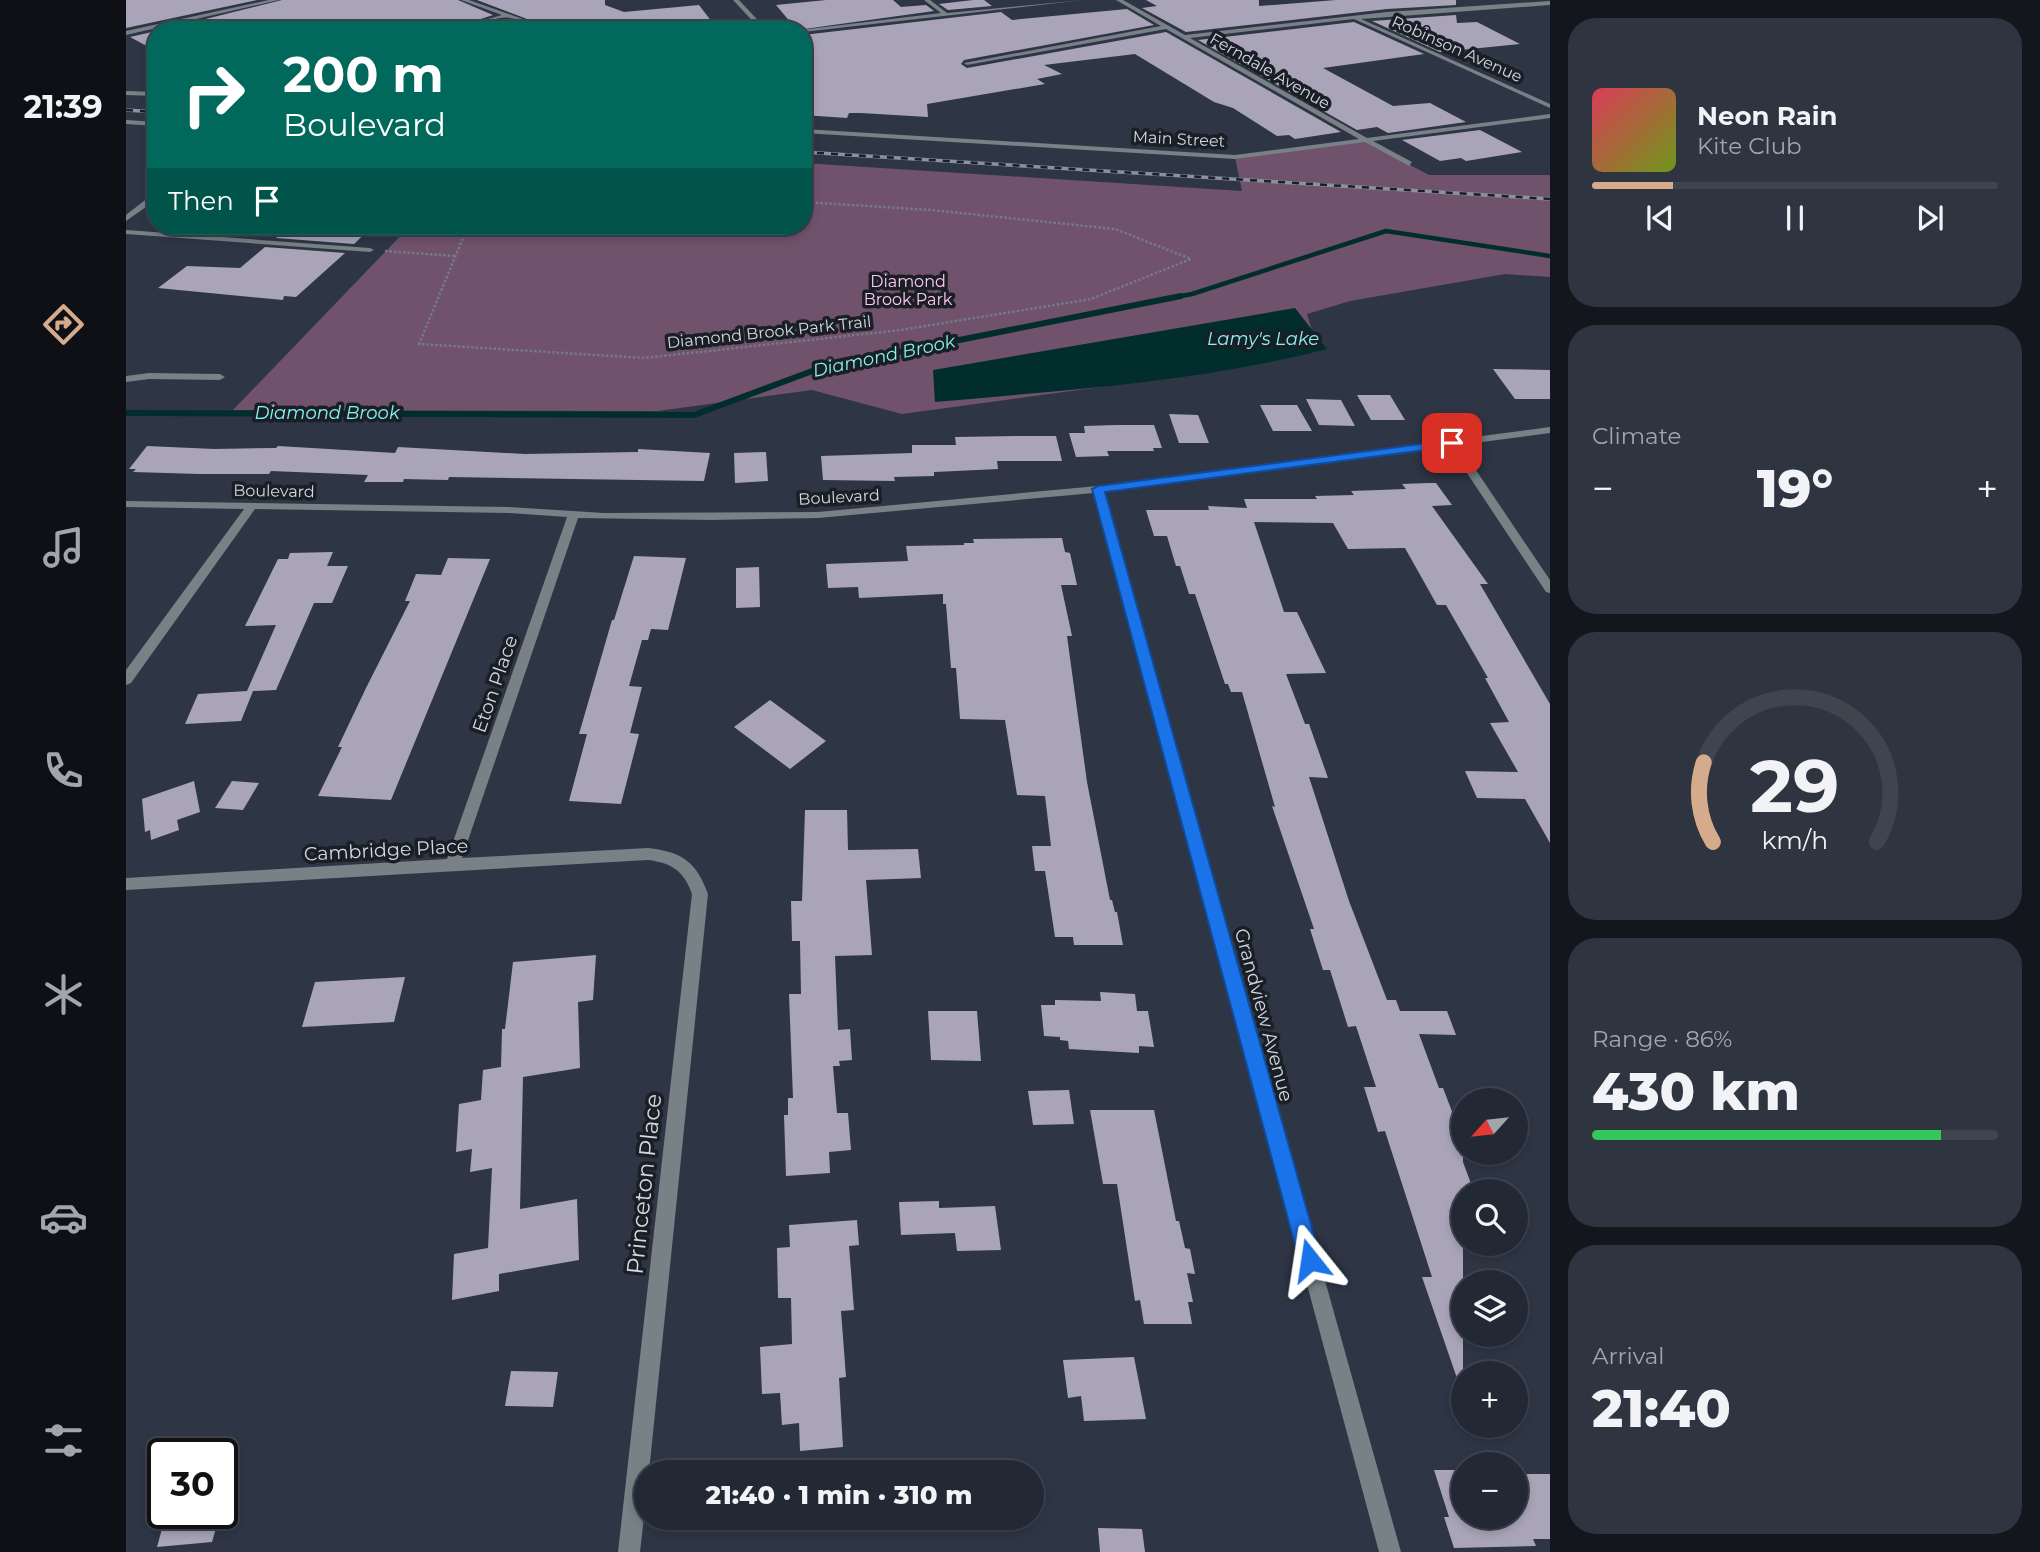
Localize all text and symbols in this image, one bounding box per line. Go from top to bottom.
street label: Robinson Avenue [1389,12,1525,86]
street label: Ferndale Avenue [1207,29,1333,113]
text: 200 m [283,45,444,104]
icon: right [168,49,259,140]
text: 21:39 [23,87,103,126]
text: Neon Rain [1697,100,1838,132]
text: Boulevard [283,105,446,144]
street label: Main Street [1132,127,1226,151]
text: Kite Club [1697,132,1802,160]
icon: arrive [248,182,286,220]
text: Then [168,185,234,217]
icon: previous [1641,199,1679,237]
icon: pause [1776,199,1814,237]
icon: next [1911,199,1949,237]
park label: Diamond Brook Park [864,272,953,309]
icon: directions [39,300,88,349]
street label: Diamond Brook Park Trail [666,312,872,352]
water label: Lamy's Lake [1207,328,1319,350]
water label: Diamond Brook [811,330,959,382]
water label: Diamond Brook [254,402,401,424]
pin [1422,413,1482,473]
text: Climate [1592,422,1681,450]
icon: arrive [1433,424,1471,462]
text: 19° [1757,457,1833,520]
text: − [1592,465,1614,512]
text: + [1976,465,1998,512]
street label: Boulevard [233,481,315,501]
street label: Boulevard [798,485,880,509]
icon: music [39,523,88,572]
street label: Eton Place [468,632,522,736]
text: 29 [1750,742,1840,830]
icon: phone [39,746,88,795]
text: km/h [1762,825,1828,855]
street label: Cambridge Place [303,834,469,866]
street label: Grandview Avenue [1230,926,1298,1104]
icon: climate [39,970,88,1019]
text: Range · 86% [1592,1025,1732,1053]
text: 430 km [1592,1060,1800,1123]
north arrow [1451,1088,1528,1166]
map controls [1451,1088,1528,1529]
street label: Princeton Place [621,1092,667,1276]
button: search [1451,1179,1528,1256]
icon: car [39,1193,88,1242]
position arrow [1273,1223,1347,1297]
button: layers [1451,1270,1528,1347]
text: Arrival [1592,1342,1665,1370]
button: + [1451,1361,1528,1438]
text: 21:40 [1592,1377,1731,1440]
icon: filters [39,1416,88,1465]
speed limit sign: 30 [147,1438,238,1529]
button: − [1451,1452,1528,1529]
text: 21:40 · 1 min · 310 m [706,1479,972,1511]

